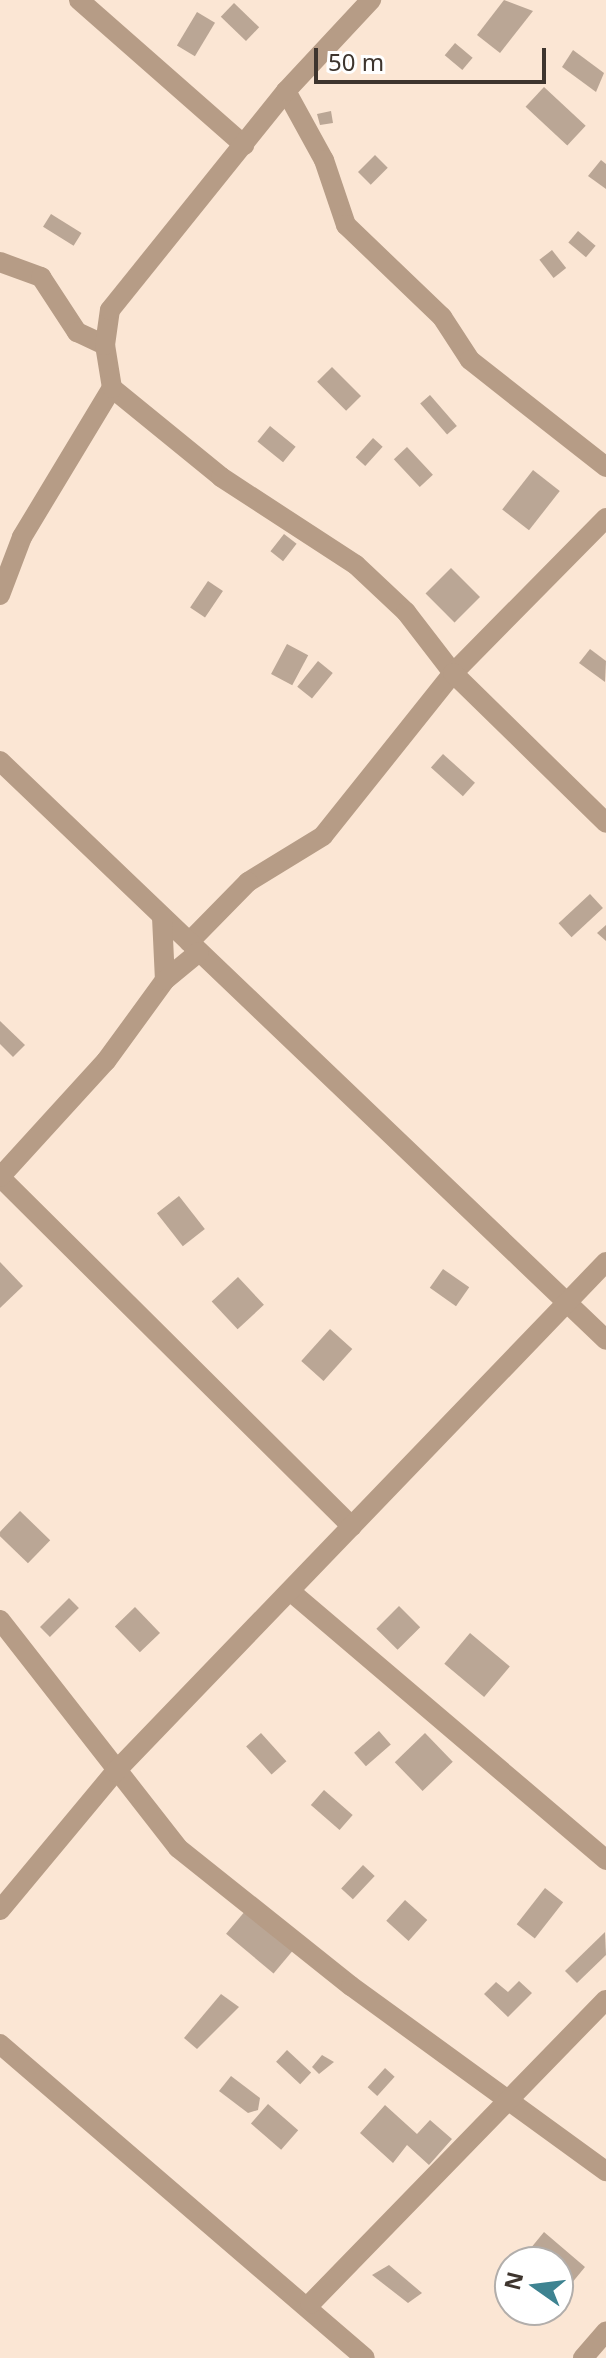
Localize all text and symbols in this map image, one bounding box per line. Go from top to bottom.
scale bar [318,32,550,82]
text: 50 m [328,45,384,78]
north arrow [494,2246,574,2326]
text: N [496,2268,529,2293]

